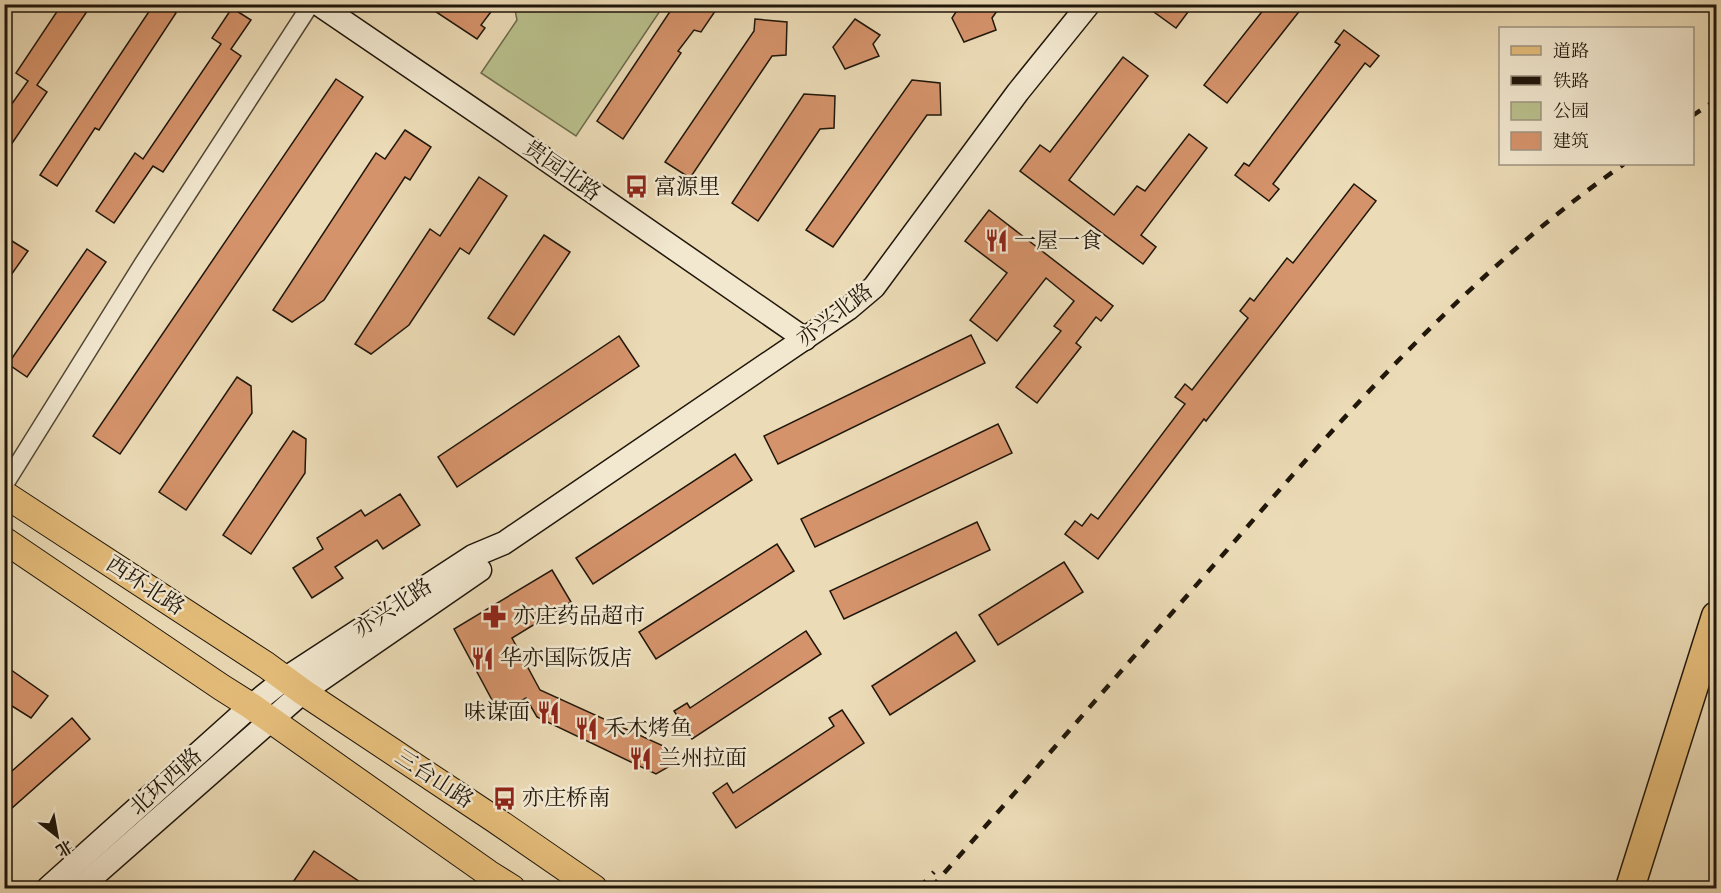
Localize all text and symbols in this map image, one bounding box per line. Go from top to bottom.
legend [1499,27,1694,165]
text: 道路 [1553,40,1589,63]
text: 铁路 [1553,70,1589,93]
text: 公园 [1553,100,1589,123]
text: 建筑 [1553,130,1589,153]
street label: 贵园北路 [518,135,606,207]
bus stop icon: 富源里 [623,174,649,200]
place label: 富源里 [654,174,720,201]
restaurant icon: 一屋一食 [983,228,1009,254]
place label: 一屋一食 [1014,228,1102,255]
street label: 亦兴北路 [792,278,878,352]
street label: 西环北路 [101,551,189,621]
street label: 亦兴北路 [349,573,437,643]
pharmacy icon: 亦庄药品超市 [482,603,508,629]
place label: 亦庄药品超市 [513,603,645,630]
restaurant icon: 华亦国际饭店 [469,645,495,671]
place label: 华亦国际饭店 [500,645,632,672]
place label: 味谋面 [464,699,530,726]
restaurant icon: 味谋面 [535,699,561,725]
restaurant icon: 禾木烤鱼 [573,715,599,741]
place label: 禾木烤鱼 [604,715,692,742]
street label: 北环西路 [124,743,208,821]
street label: 三台山路 [390,744,478,814]
restaurant icon: 兰州拉面 [628,745,654,771]
place label: 兰州拉面 [659,745,747,772]
bus stop icon: 亦庄桥南 [491,785,517,811]
place label: 亦庄桥南 [522,785,610,812]
north arrow [27,806,87,866]
text: 北 [52,835,76,861]

